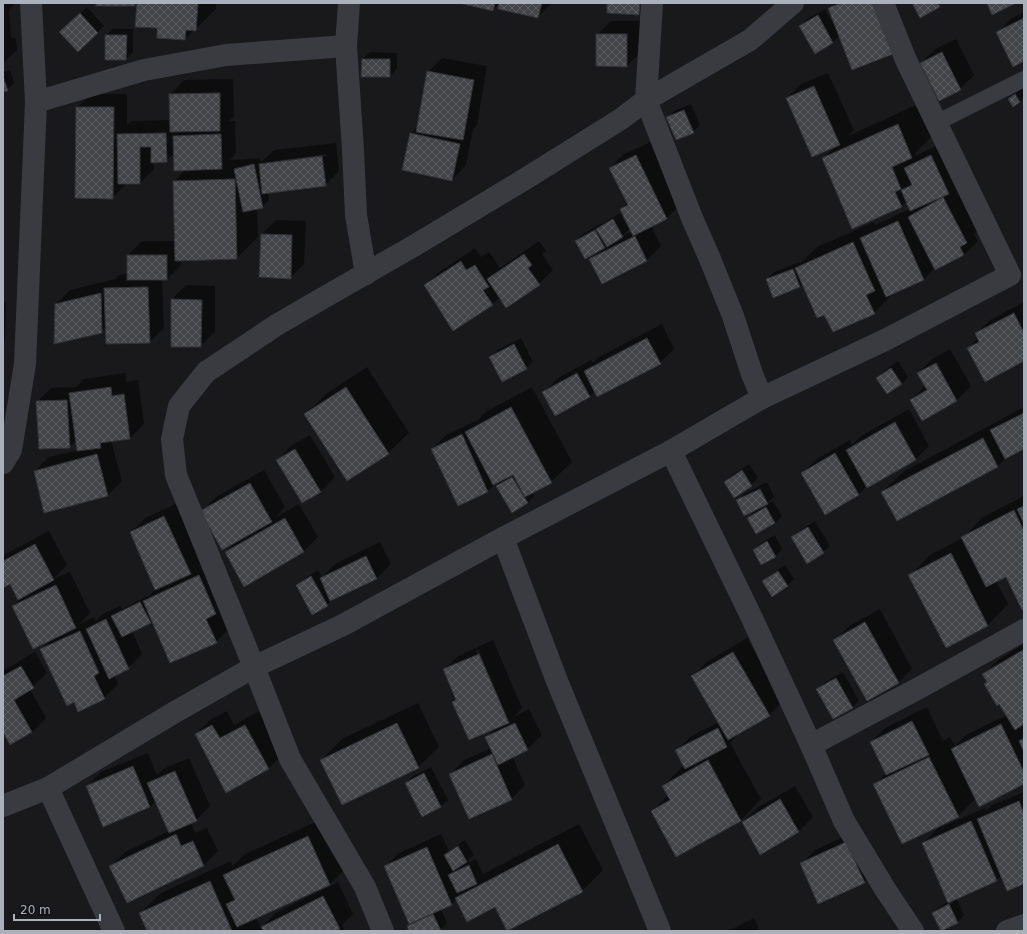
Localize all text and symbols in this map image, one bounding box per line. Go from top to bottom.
scale bar [14,896,100,922]
text: 20 m [20,903,51,917]

